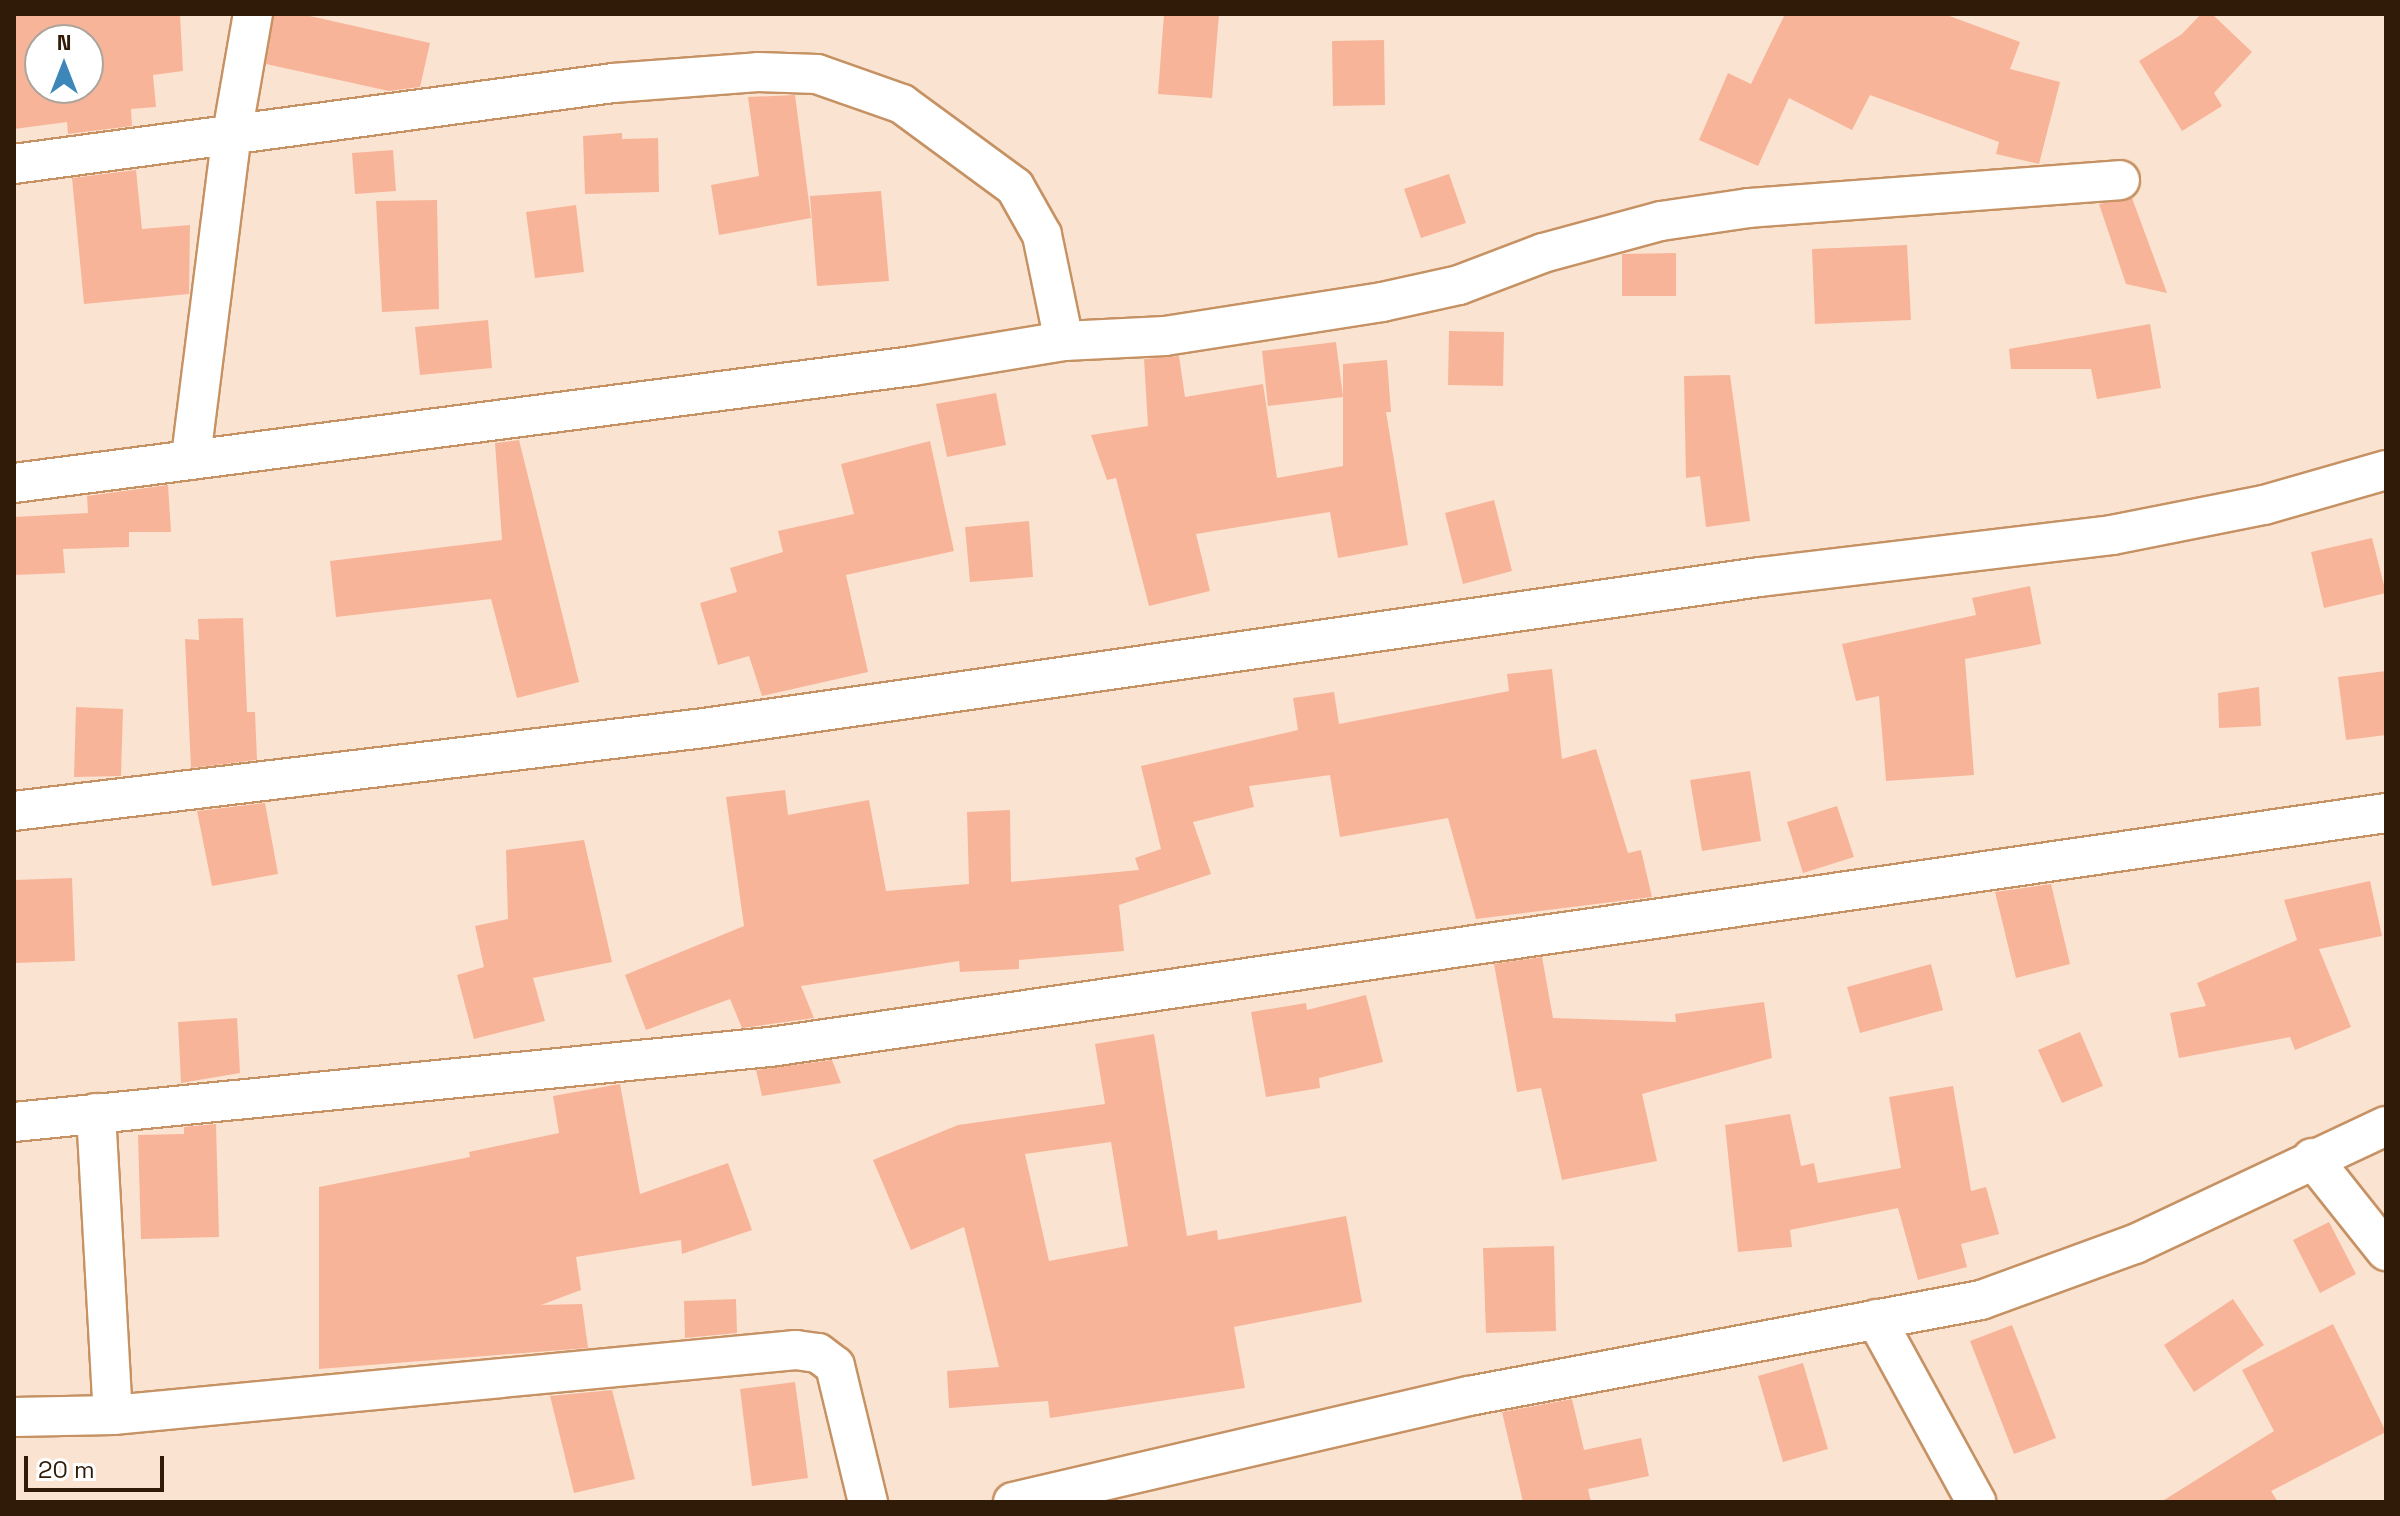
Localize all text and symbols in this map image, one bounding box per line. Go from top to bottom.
north arrow [24,24,104,104]
text: N [57,28,71,56]
scale bar [28,1440,168,1490]
text: 20 m [38,1454,95,1485]

